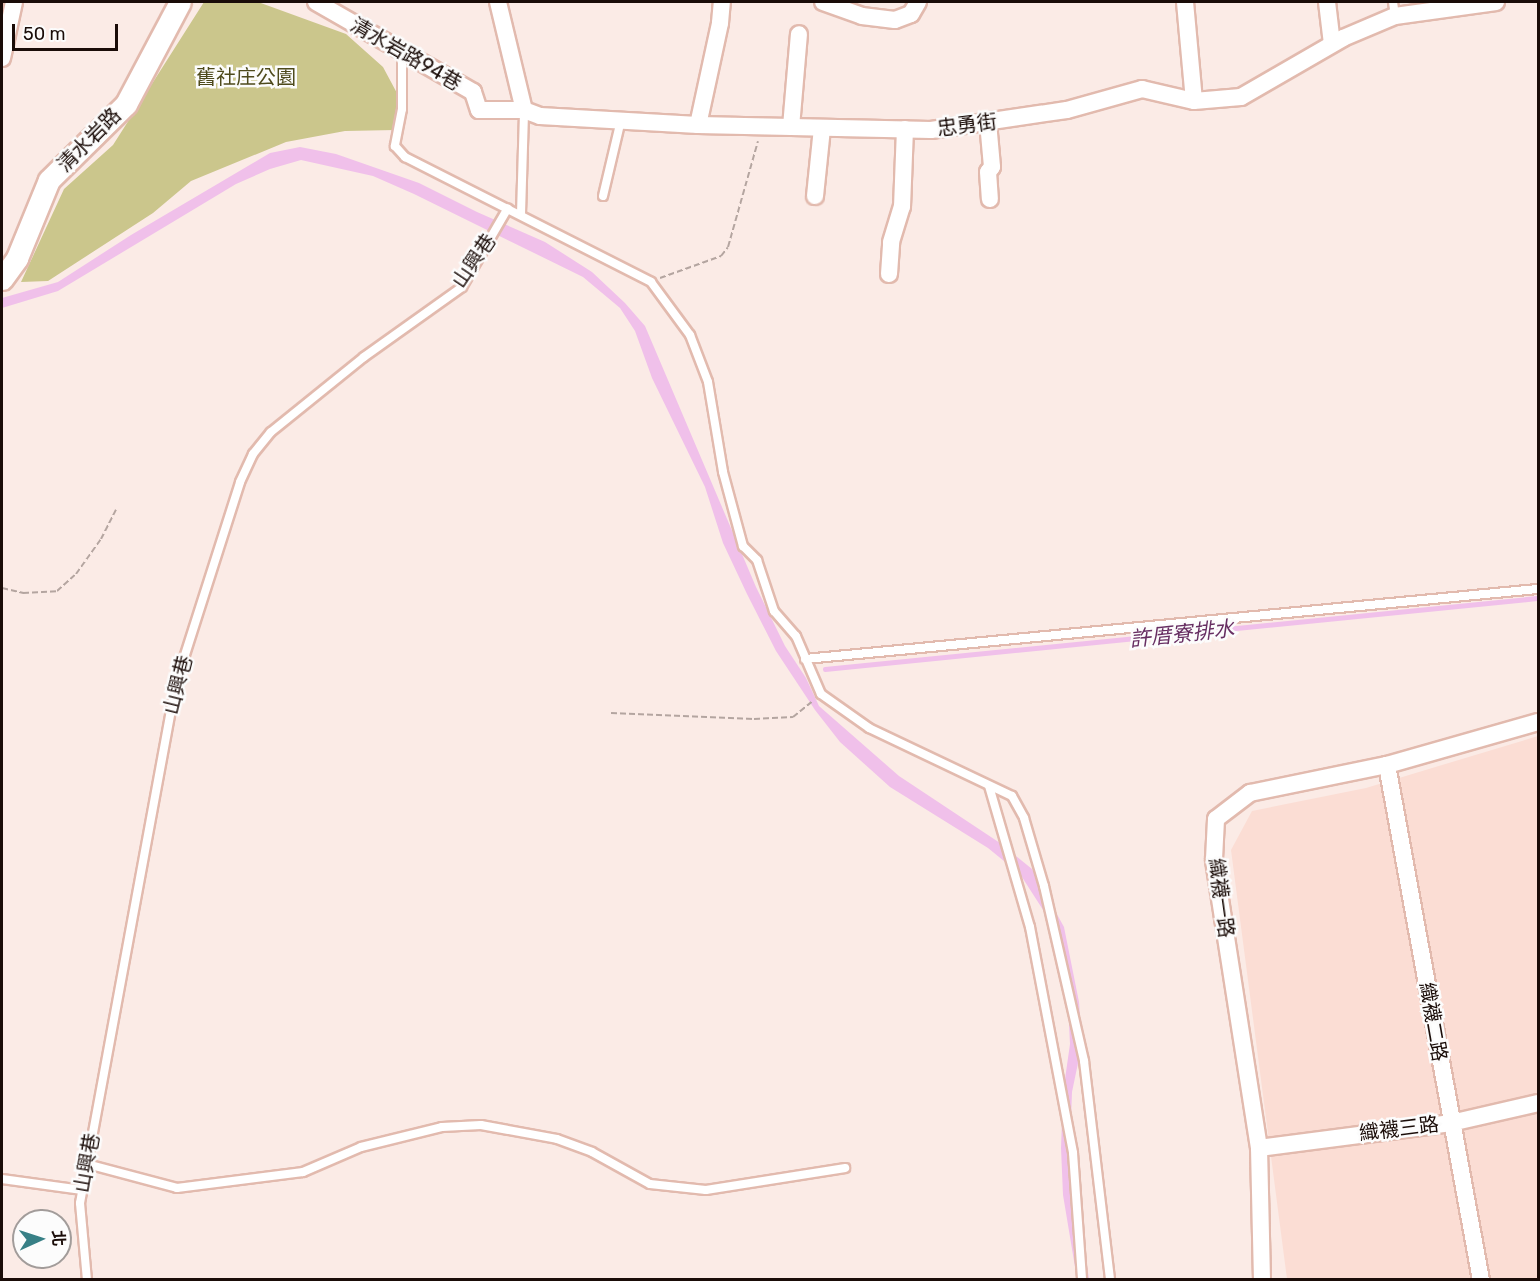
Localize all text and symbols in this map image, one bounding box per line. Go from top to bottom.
scale bar [15,12,122,50]
street label: 清水岩路94巷 [346,13,466,95]
text: 50 m [23,23,66,45]
park label: 舊社庄公園 [196,65,296,89]
street label: 清水岩路 [52,103,126,177]
street label: 忠勇街 [936,109,998,141]
street label: 山興巷 [447,229,501,293]
water label: 許厝寮排水 [1128,616,1236,652]
street label: 山興巷 [159,653,197,717]
street label: 織襪一路 [1204,857,1238,939]
street label: 織襪二路 [1414,981,1452,1063]
street label: 織襪三路 [1358,1112,1440,1146]
street label: 山興巷 [70,1131,104,1195]
north arrow [12,1209,72,1269]
text: 北 [49,1230,68,1247]

